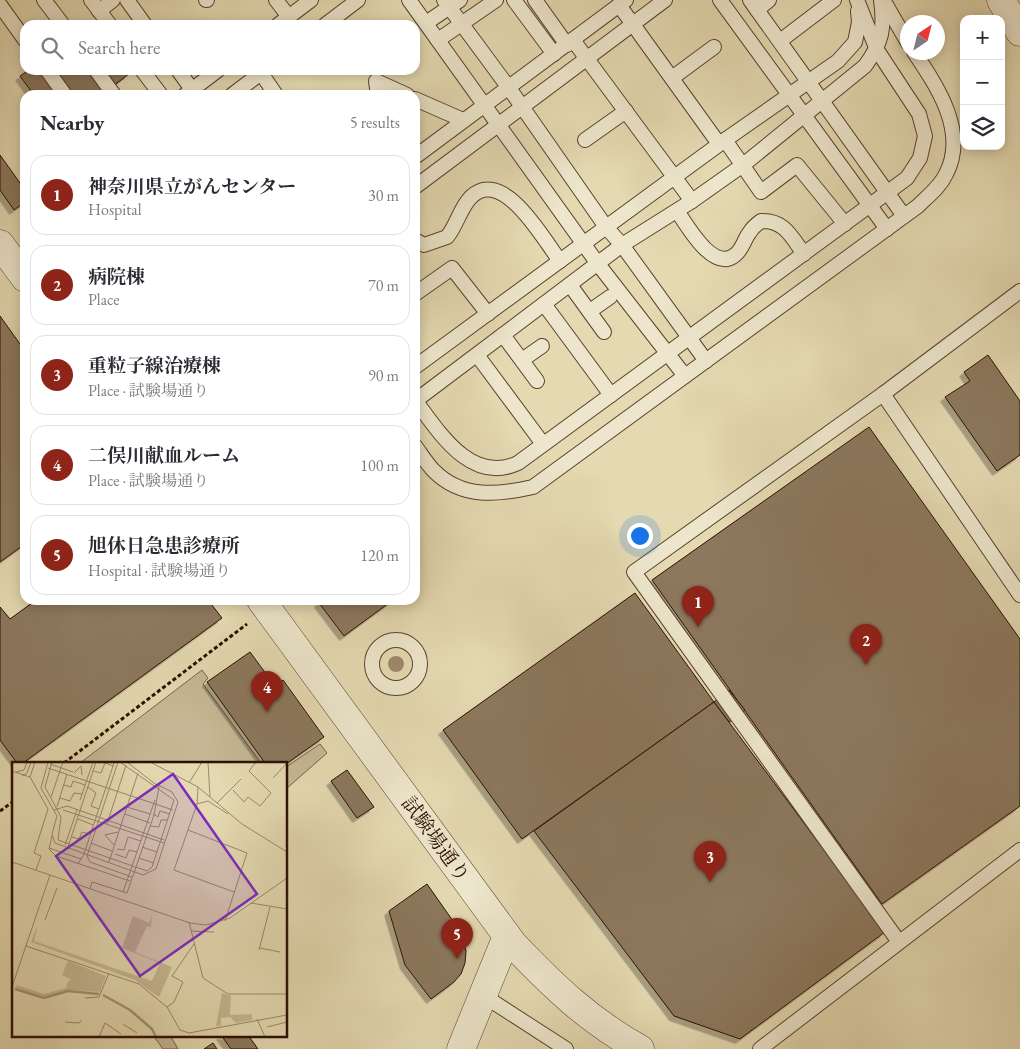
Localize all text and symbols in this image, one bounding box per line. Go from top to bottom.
north arrow [900,15,945,60]
map controls [960,15,1005,150]
button: + [960,15,1005,60]
search box [20,20,420,75]
icon: search [38,34,66,62]
text: Search here [78,35,160,60]
button: − [960,60,1005,105]
button: layers [960,105,1005,150]
text: Nearby [40,109,104,136]
text: 5 results [350,112,400,133]
text: 神奈川県立がんセンター [88,174,296,199]
text: 1 [53,185,61,206]
text: 30 m [368,185,399,206]
text: Hospital [88,199,142,220]
text: 病院棟 [88,264,145,289]
text: 2 [53,275,61,296]
text: 70 m [368,275,399,296]
text: Place [88,289,120,310]
text: 重粒子線治療棟 [88,353,221,378]
text: 3 [53,365,61,386]
text: 90 m [368,365,399,386]
text: Place · 試験場通り [88,380,209,401]
text: 二俣川献血ルーム [88,443,240,468]
text: 4 [53,455,61,476]
text: 100 m [360,455,399,476]
text: Place · 試験場通り [88,470,209,491]
your location [627,523,653,549]
text: 旭休日急患診療所 [88,533,240,558]
text: 5 [53,545,61,566]
text: 120 m [360,545,399,566]
text: Hospital · 試験場通り [88,560,231,581]
pin: 1 [682,586,714,627]
pin: 2 [850,624,882,665]
pin: 4 [251,671,283,712]
inset map [12,762,288,1036]
street label: 試験場通り [396,791,476,887]
pin: 3 [694,841,726,882]
pin: 5 [441,918,473,959]

